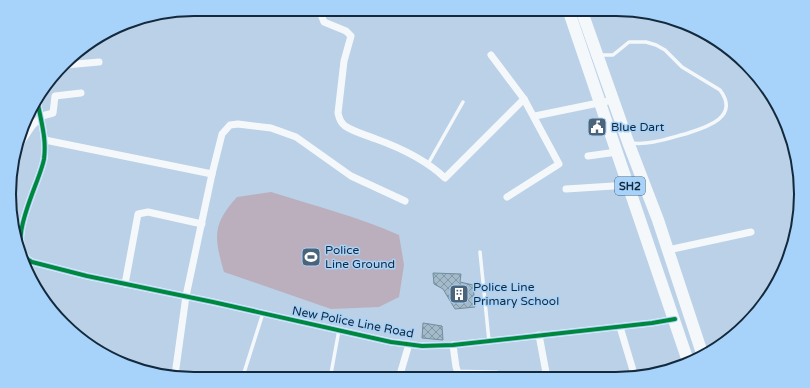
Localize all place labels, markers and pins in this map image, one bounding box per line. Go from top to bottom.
public building icon: Blue Dart [586,116,608,138]
place label: Blue Dart [611,120,665,134]
place label: Police Line Ground [325,243,395,271]
sports icon: Police Line Ground [300,246,322,268]
place label: Police Line Primary School [473,280,559,308]
building icon: Police Line Primary School [448,283,470,305]

